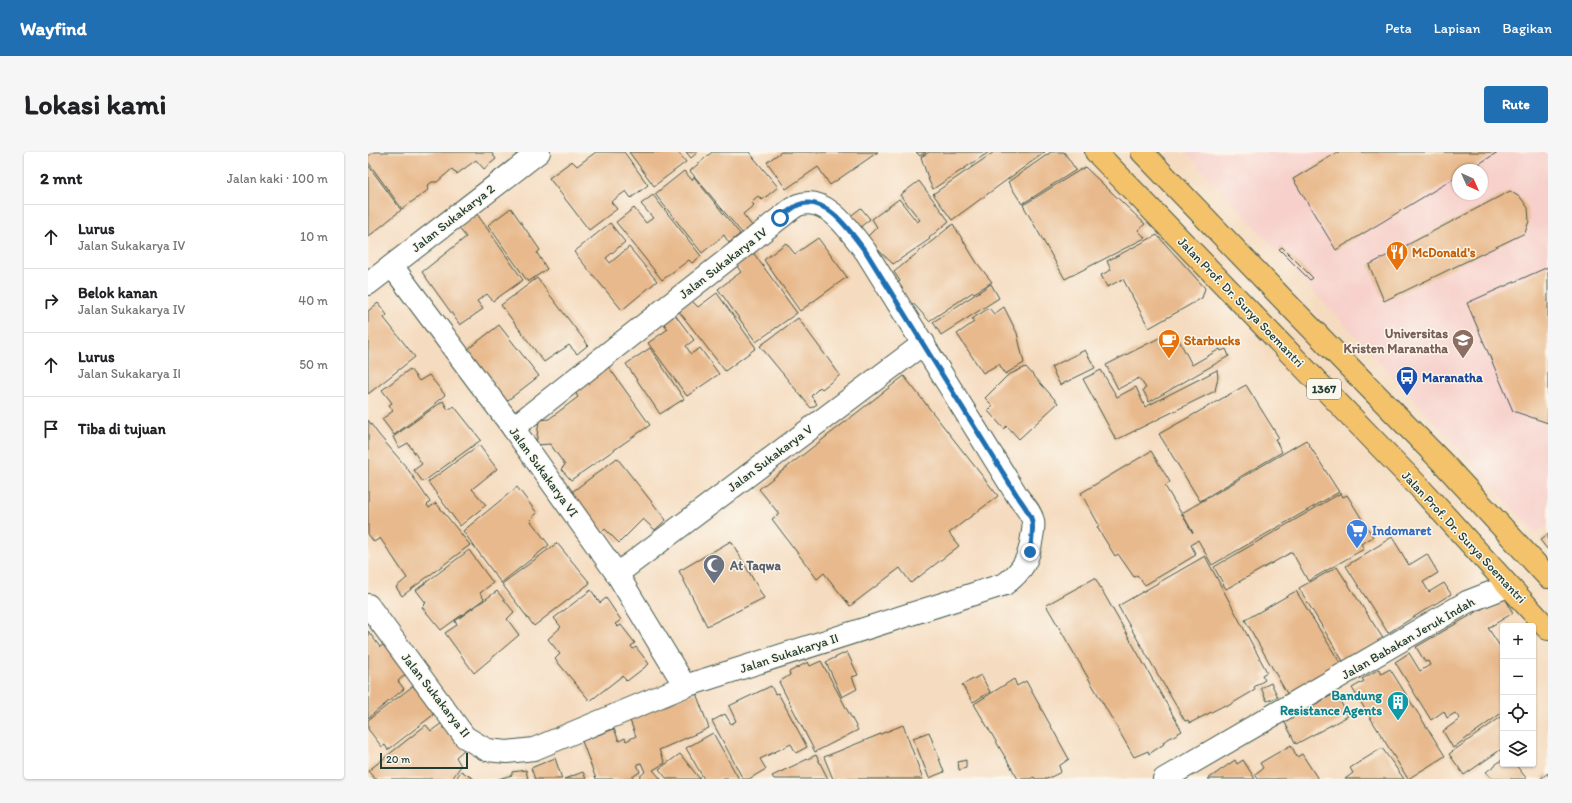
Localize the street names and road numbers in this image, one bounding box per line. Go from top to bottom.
street label: Jalan Sukakarya 2 [408,181,498,255]
street label: Jalan Sukakarya IV [676,224,770,302]
street label: Jalan Prof. Dr. Surya Soemantri [1175,234,1307,370]
road number: 1367 [1307,379,1341,399]
street label: Jalan Sukakarya V [725,421,816,495]
street label: Jalan Sukakarya VI [506,424,582,520]
street label: Jalan Prof. Dr. Surya Soemantri [1399,468,1529,606]
street label: Jalan Babakan Jeruk Indah [1339,594,1477,682]
street label: Jalan Sukakarya II [738,630,840,676]
street label: Jalan Sukakarya II [398,650,474,740]

